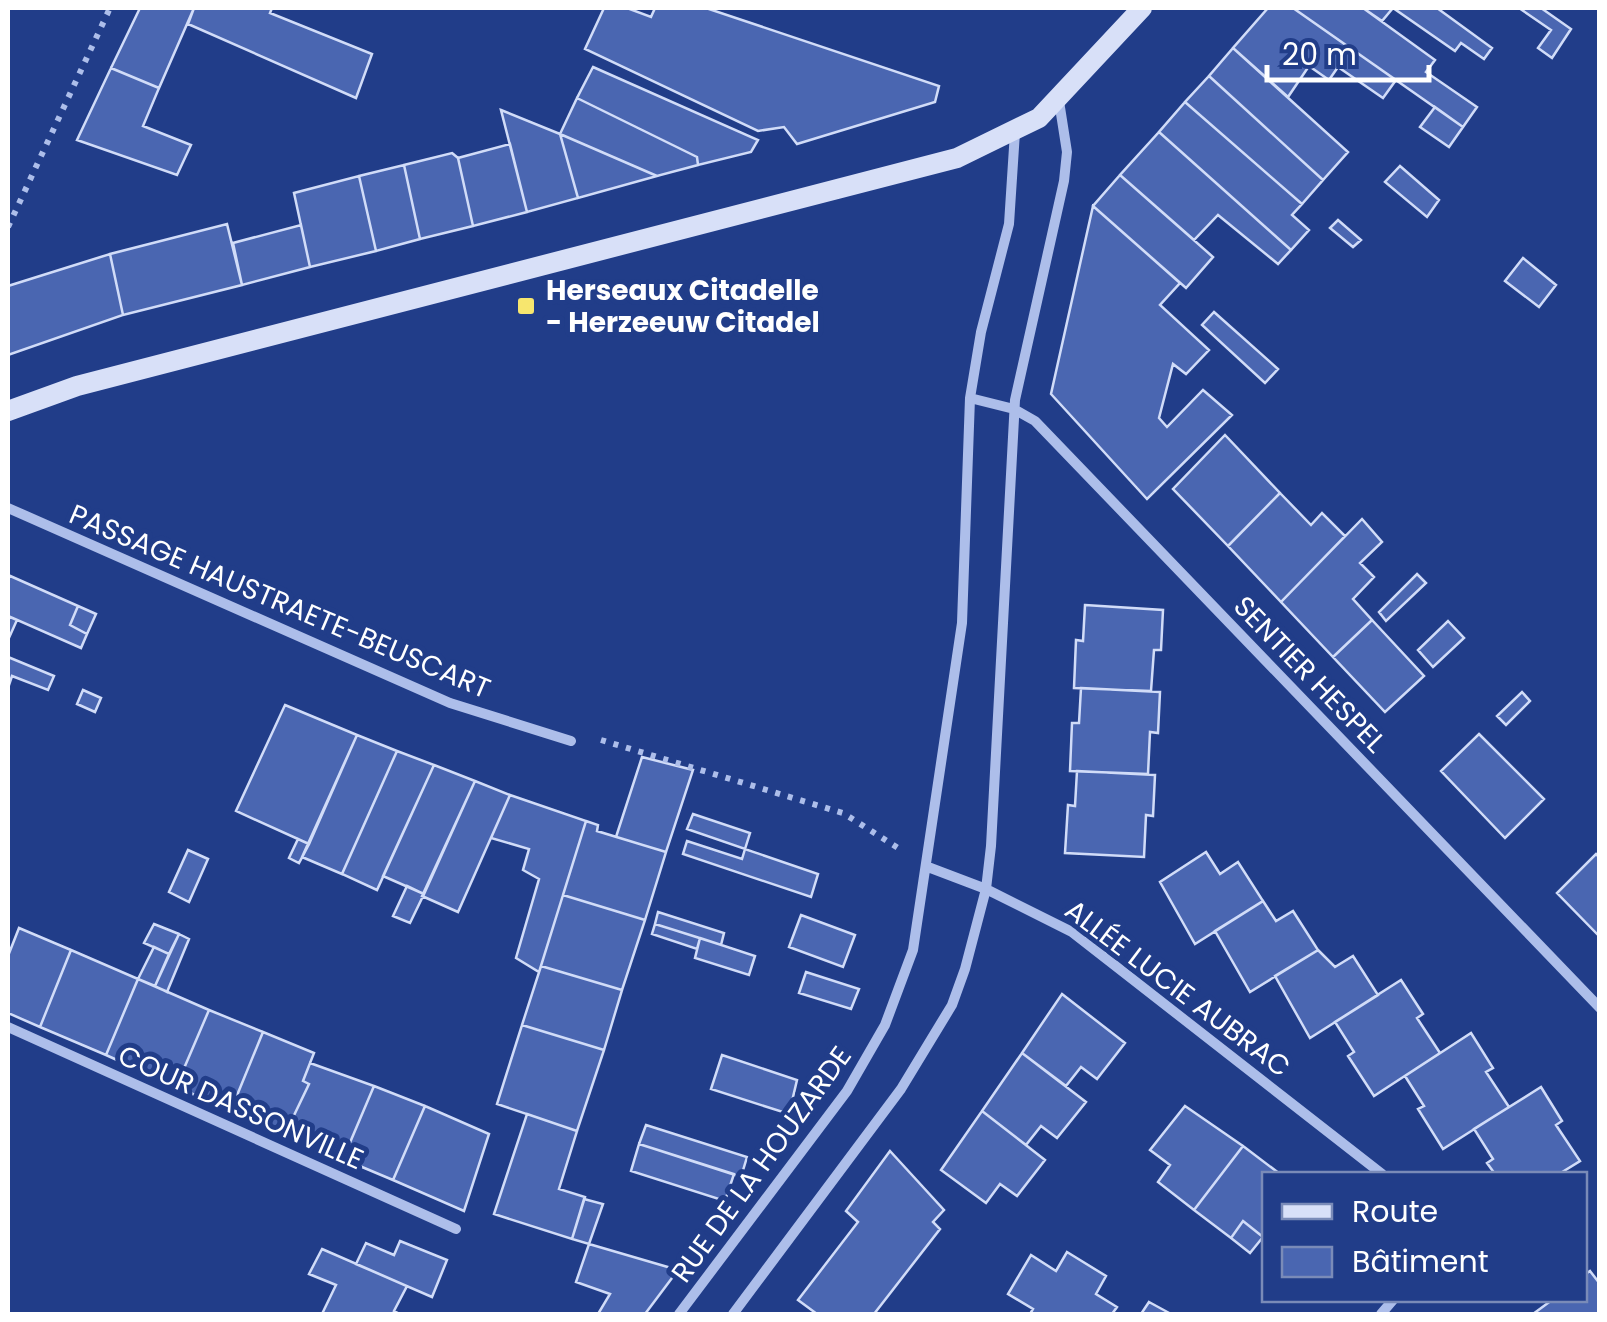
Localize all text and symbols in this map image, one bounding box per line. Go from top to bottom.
scale bar [1267,20,1430,82]
text: 20 m [1282,33,1357,76]
place label: Herseaux Citadelle - Herzeeuw Citadel [546,271,820,342]
marker: Herseaux Citadelle - Herzeeuw Citadel [515,295,537,317]
street label: PASSAGE HAUSTRAETE-BEUSCART [63,495,496,708]
street label: SENTIER HESPEL [1225,587,1395,761]
street label: ALLÉE LUCIE AUBRAC [1057,891,1298,1086]
street label: COUR DASSONVILLE [112,1036,370,1179]
street label: RUE DE LA HOUZARDE [662,1038,860,1290]
legend [1262,1172,1587,1302]
text: Route [1352,1190,1438,1233]
text: Bâtiment [1352,1240,1489,1283]

